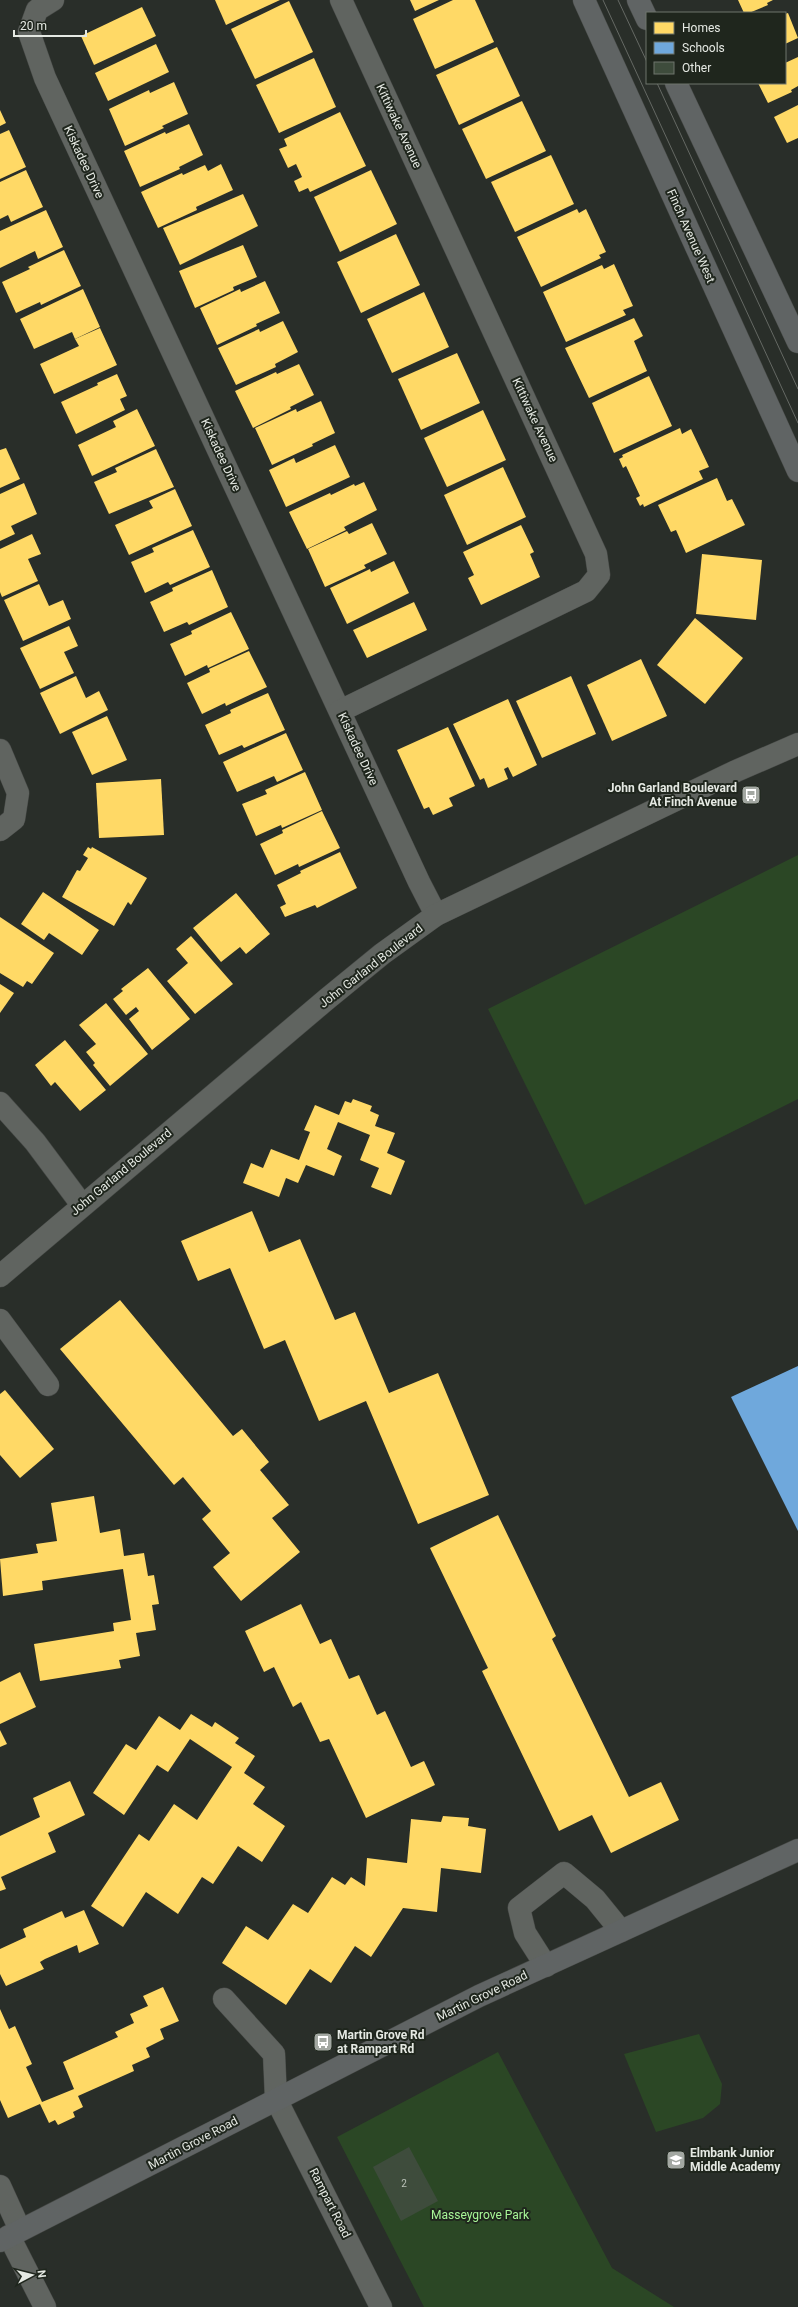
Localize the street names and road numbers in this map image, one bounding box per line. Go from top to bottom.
street label: Kittiwake Avenue [373,82,425,170]
street label: Kiskadee Drive [61,123,107,201]
street label: Finch Avenue West [664,187,718,285]
street label: Kittiwake Avenue [509,376,561,464]
street label: Kiskadee Drive [198,416,244,494]
street label: Kiskadee Drive [335,710,381,788]
street label: John Garland Boulevard [316,921,426,1011]
street label: John Garland Boulevard [68,1126,174,1218]
street label: Martin Grove Road [434,1968,530,2024]
street label: Martin Grove Road [146,2114,240,2172]
street label: Rampart Road [306,2166,354,2240]

